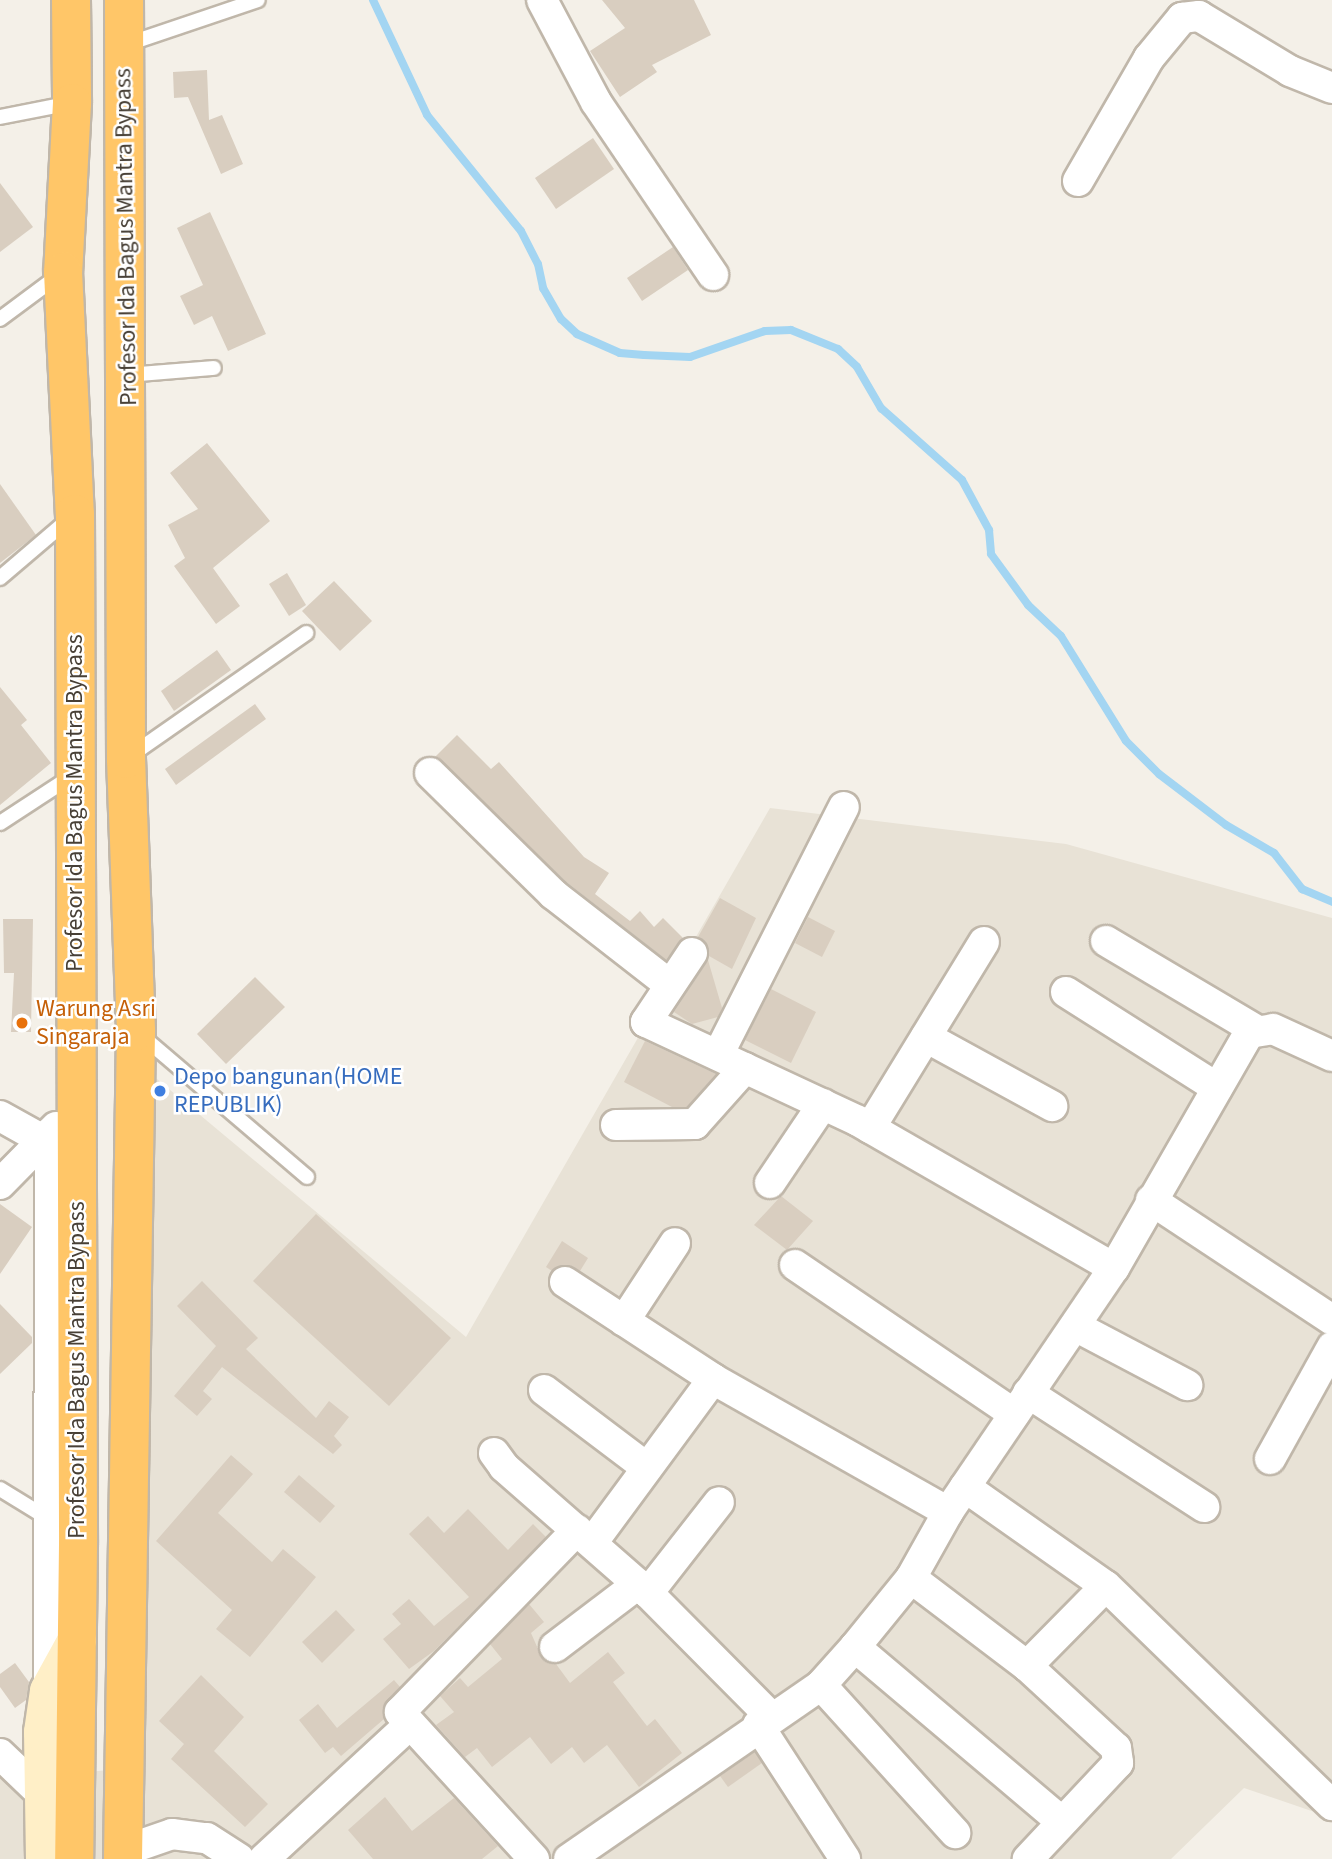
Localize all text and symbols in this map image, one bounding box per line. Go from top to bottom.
street label: Profesor Ida Bagus Mantra Bypass [109,68,143,406]
street label: Profesor Ida Bagus Mantra Bypass [61,634,89,972]
place label: Warung Asri Singaraja [36,995,156,1051]
marker: Warung Asri Singaraja [14,1015,30,1031]
place label: Depo bangunan(HOME REPUBLIK) [174,1063,402,1119]
marker: Depo bangunan(HOME REPUBLIK) [152,1083,168,1099]
street label: Profesor Ida Bagus Mantra Bypass [63,1201,91,1539]

